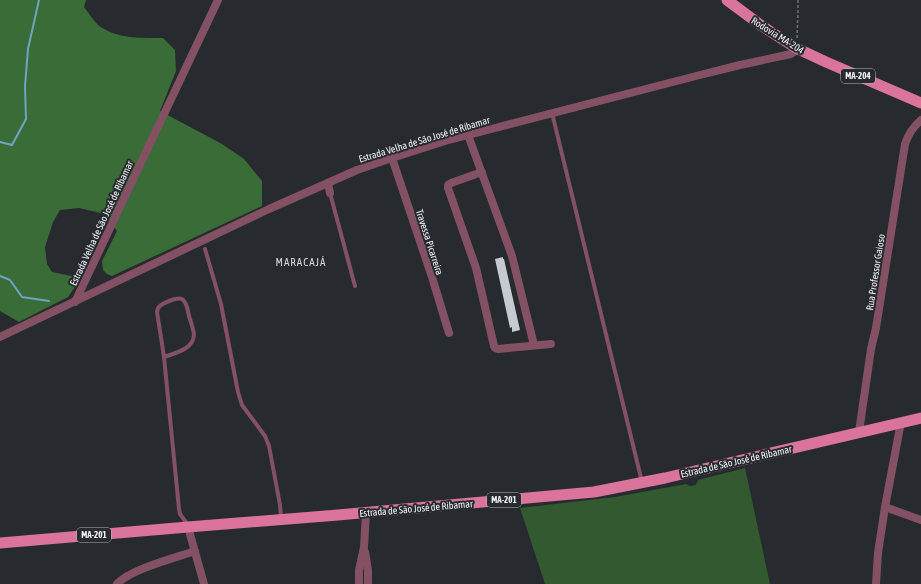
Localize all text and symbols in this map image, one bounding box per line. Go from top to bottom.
street label: Rodovia MA-204 [750,15,806,56]
road number: MA-204 [841,69,875,83]
street label: Estrada Velha de São José de Ribamar [357,114,492,165]
street label: Estrada Velha de São José de Ribamar [68,158,136,287]
street label: Travessa Picarreira [414,208,445,277]
street label: Rua Professor Gaioso [864,233,887,311]
district label: MARACAJÁ [276,256,326,268]
street label: Estrada de São José de Ribamar [679,443,794,480]
road number: MA-201 [487,493,521,507]
street label: Estrada de São José de Ribamar [359,498,474,519]
road number: MA-201 [77,528,111,542]

